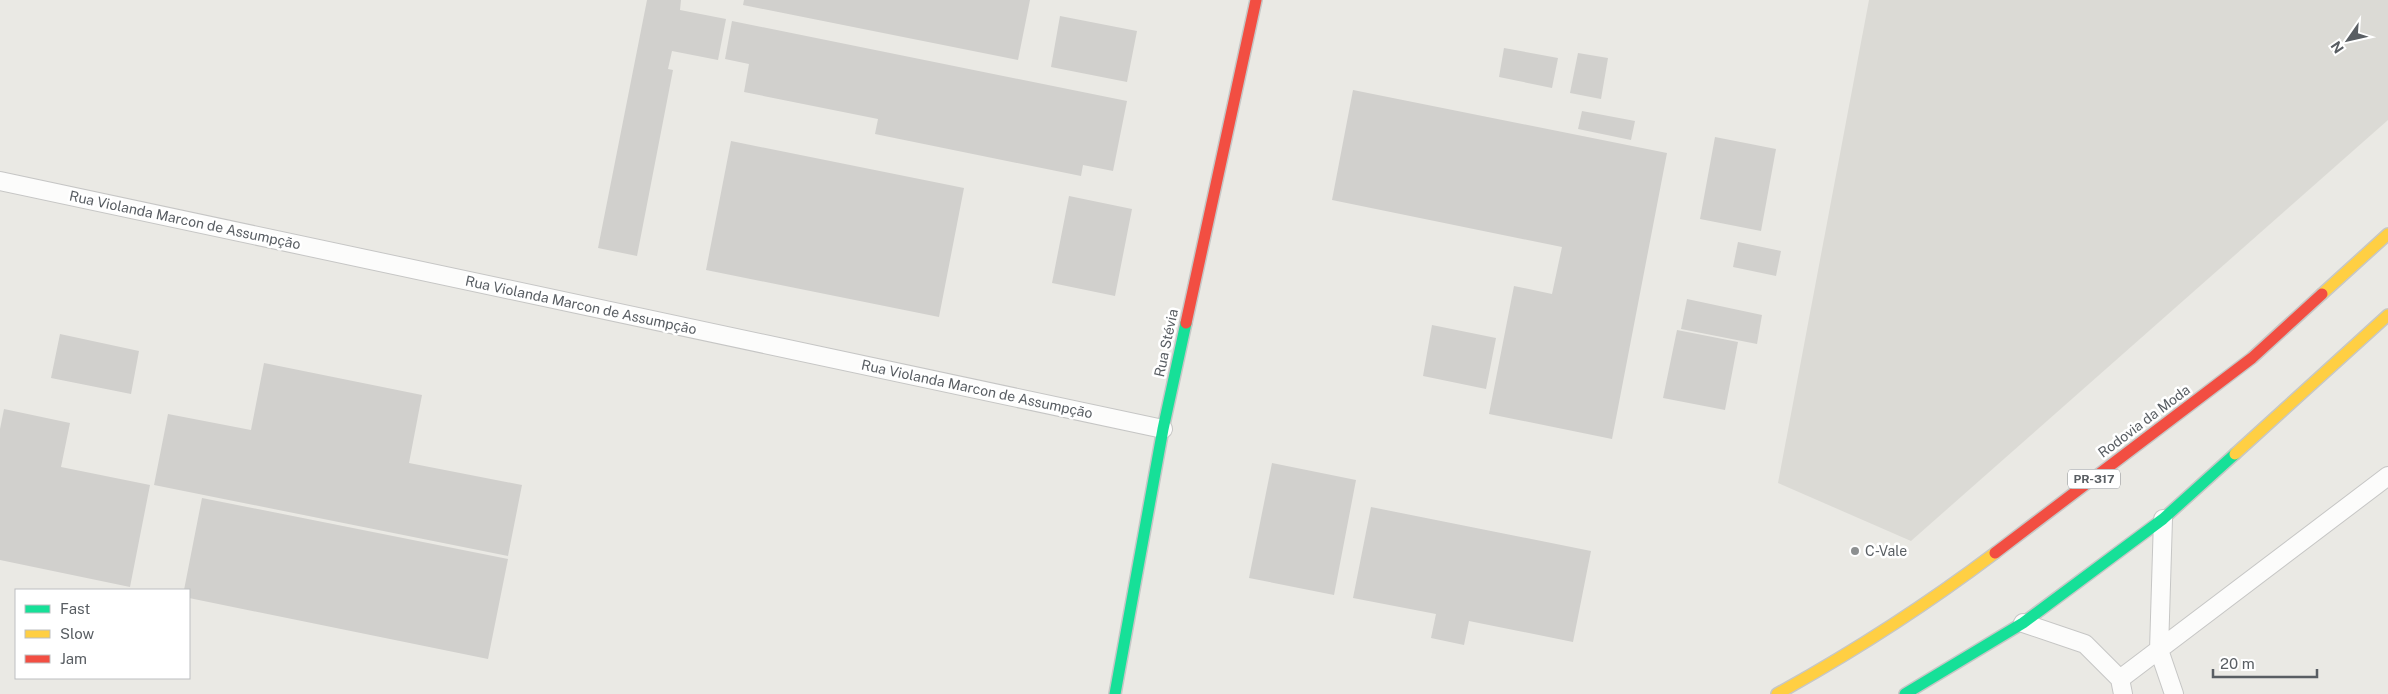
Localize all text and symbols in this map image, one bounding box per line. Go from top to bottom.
north arrow [2323,15,2373,65]
text: N [2328,38,2347,56]
street label: Rua Violanda Marcon de Assumpção [68,188,302,252]
street label: Rua Violanda Marcon de Assumpção [464,273,698,337]
street label: Rua Stévia [1151,308,1181,378]
street label: Rua Violanda Marcon de Assumpção [860,357,1094,421]
street label: Rodovia da Moda [2095,381,2193,461]
road number: PR-317 [2068,469,2120,488]
place label: C-Vale [1865,543,1907,559]
marker: C-Vale [1849,545,1861,557]
legend [15,589,190,679]
text: Fast [60,600,90,617]
text: Slow [60,625,95,642]
scale bar [2213,646,2317,678]
text: Jam [60,650,87,667]
text: 20 m [2220,655,2255,672]

